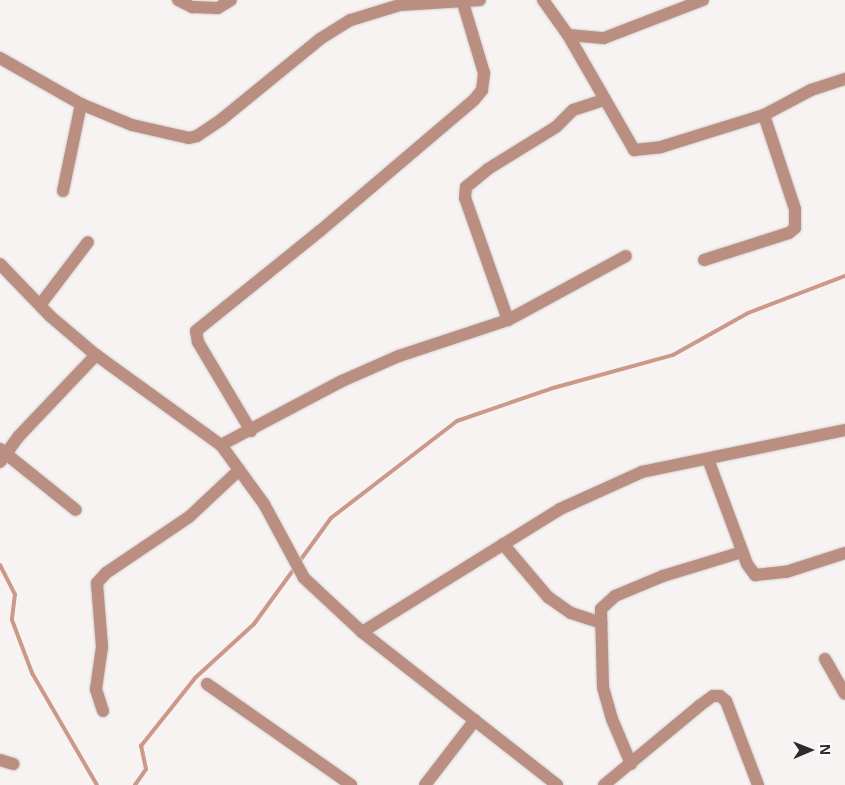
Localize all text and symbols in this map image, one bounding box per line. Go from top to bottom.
north arrow [785,725,835,775]
text: N [816,744,835,756]

